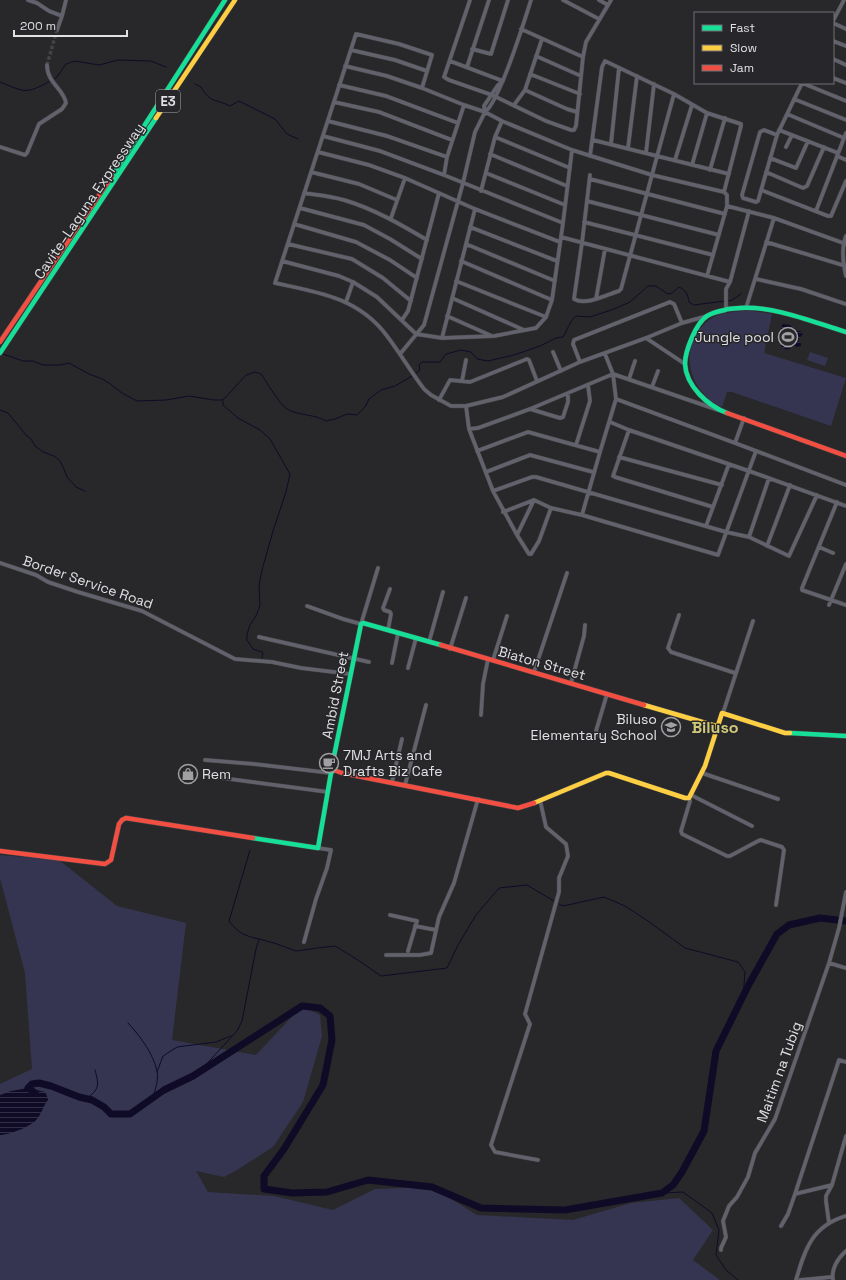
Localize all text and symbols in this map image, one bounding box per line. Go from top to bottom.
scale bar [14,12,127,38]
legend [694,12,834,84]
text: 200 m [20,18,56,34]
text: Fast [730,20,755,36]
text: Slow [730,40,757,56]
text: Jam [730,60,754,76]
road number: E3 [156,90,180,112]
street label: Cavite–Laguna Expressway [30,119,148,283]
sports icon: Jungle pool [777,326,799,348]
place label: Jungle pool [695,328,774,346]
street label: Border Service Road [20,551,156,613]
street label: Biaton Street [496,642,588,684]
street label: Ambid Street [318,650,352,740]
place label: Biluso Elementary School [531,710,657,744]
school or university icon: Biluso Elementary School [660,716,682,738]
district label: Biluso [691,717,739,738]
place label: 7MJ Arts and Drafts Biz Cafe [343,746,443,780]
cafe icon: 7MJ Arts and Drafts Biz Cafe [318,752,340,774]
shop icon: Rem [177,763,199,785]
place label: Rem [202,765,231,783]
street label: Maitim na Tubig [752,1019,806,1125]

